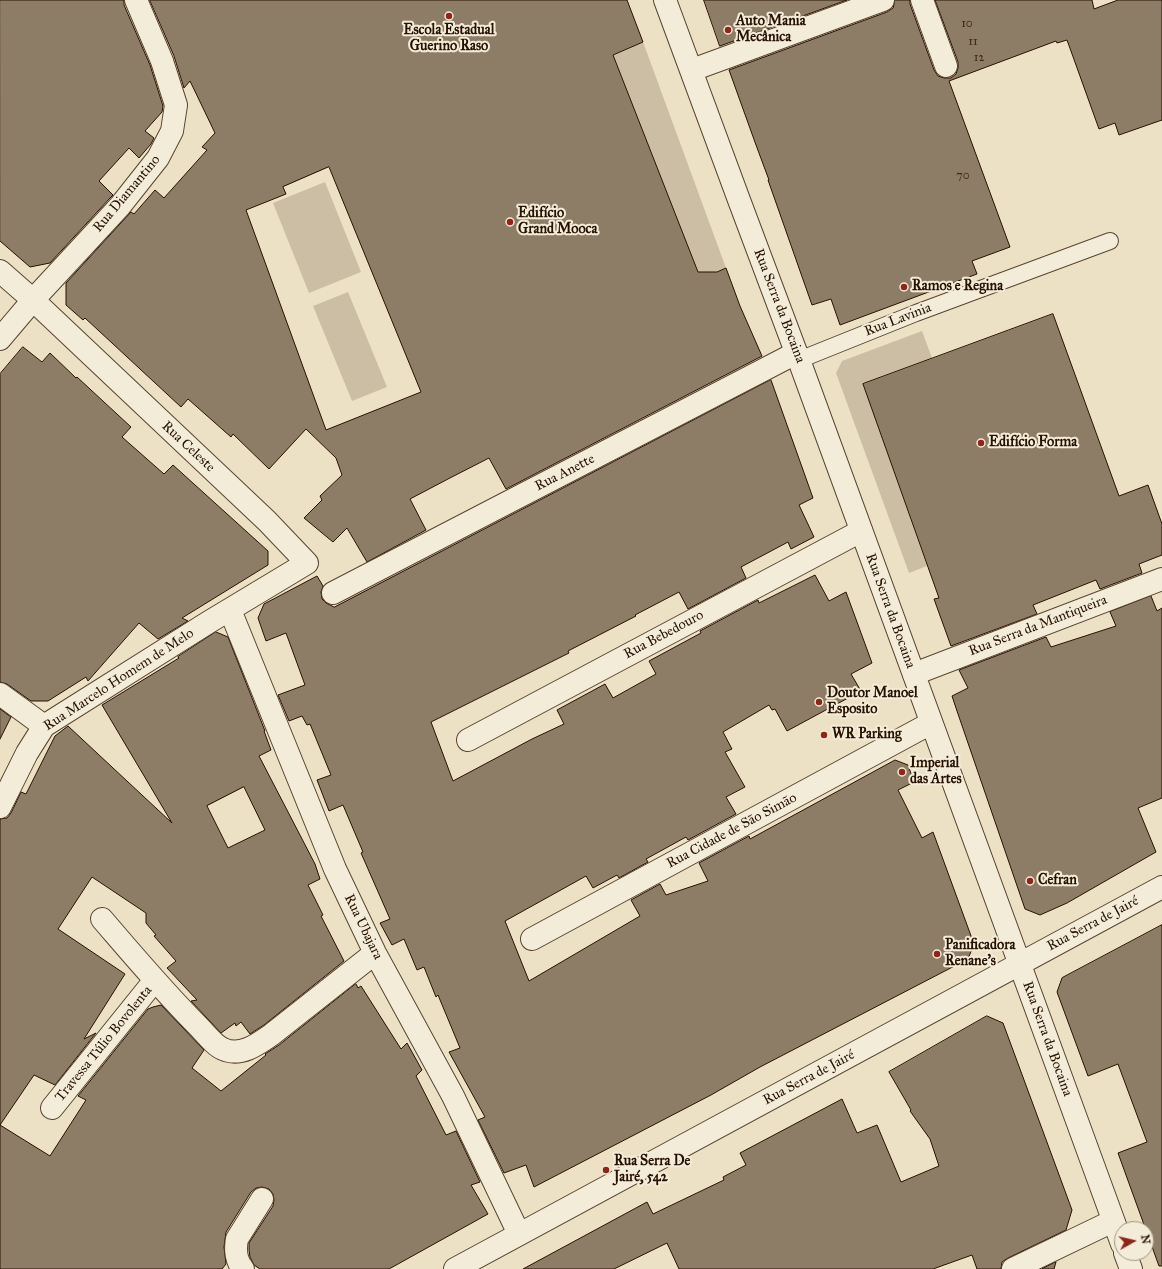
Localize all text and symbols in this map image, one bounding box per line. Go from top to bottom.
marker: Escola Estadual Guerino Raso [444,11,454,21]
place label: Auto Mania Mecânica [736,14,806,46]
house number: 10 [961,17,973,31]
place label: Escola Estadual Guerino Raso [403,23,495,56]
marker: Auto Mania Mecânica [723,25,733,35]
house number: 11 [968,35,978,49]
house number: 12 [974,51,984,65]
street label: Rua Diamantino [90,152,164,236]
house number: 70 [956,169,970,183]
place label: Edifício Grand Mooca [518,206,597,238]
marker: Edifício Grand Mooca [505,217,515,227]
street label: Rua Serra da Bocaina [749,247,809,365]
place label: Ramos e Regina [912,279,1003,295]
marker: Ramos e Regina [899,282,909,292]
street label: Rua Lavinia [862,300,934,340]
street label: Rua Celeste [158,418,218,476]
place label: Edifício Forma [989,435,1077,451]
marker: Edifício Forma [976,438,986,448]
street label: Rua Anette [532,451,598,495]
street label: Rua Serra da Bocaina [861,551,919,671]
street label: Rua Serra da Mantiqueira [966,592,1110,660]
street label: Rua Bebedouro [621,607,707,663]
street label: Rua Marcelo Homem de Melo [41,625,197,735]
place label: Doutor Manoel Esposito [827,686,918,718]
marker: Doutor Manoel Esposito [814,697,824,707]
place label: WR Parking [832,727,901,743]
marker: WR Parking [819,730,829,740]
place label: Imperial das Artes [910,756,962,788]
marker: Imperial das Artes [897,767,907,777]
street label: Rua Cidade de São Simão [664,790,800,872]
place label: Cefran [1038,873,1077,889]
marker: Cefran [1025,876,1035,886]
street label: Rua Ubajara [340,892,386,962]
street label: Rua Serra de Jairé [1044,893,1142,955]
place label: Panificadora Renane's [945,938,1015,970]
marker: Panificadora Renane's [932,949,942,959]
street label: Rua Serra da Bocaina [1018,979,1076,1099]
street label: Travessa Túlio Bovolenta [52,983,156,1105]
street label: Rua Serra de Jairé [760,1047,858,1109]
place label: Rua Serra De Jairé, 542 [614,1154,690,1186]
marker: Rua Serra De Jairé, 542 [601,1165,611,1175]
north arrow [1114,1221,1154,1261]
text: N [1138,1234,1152,1245]

